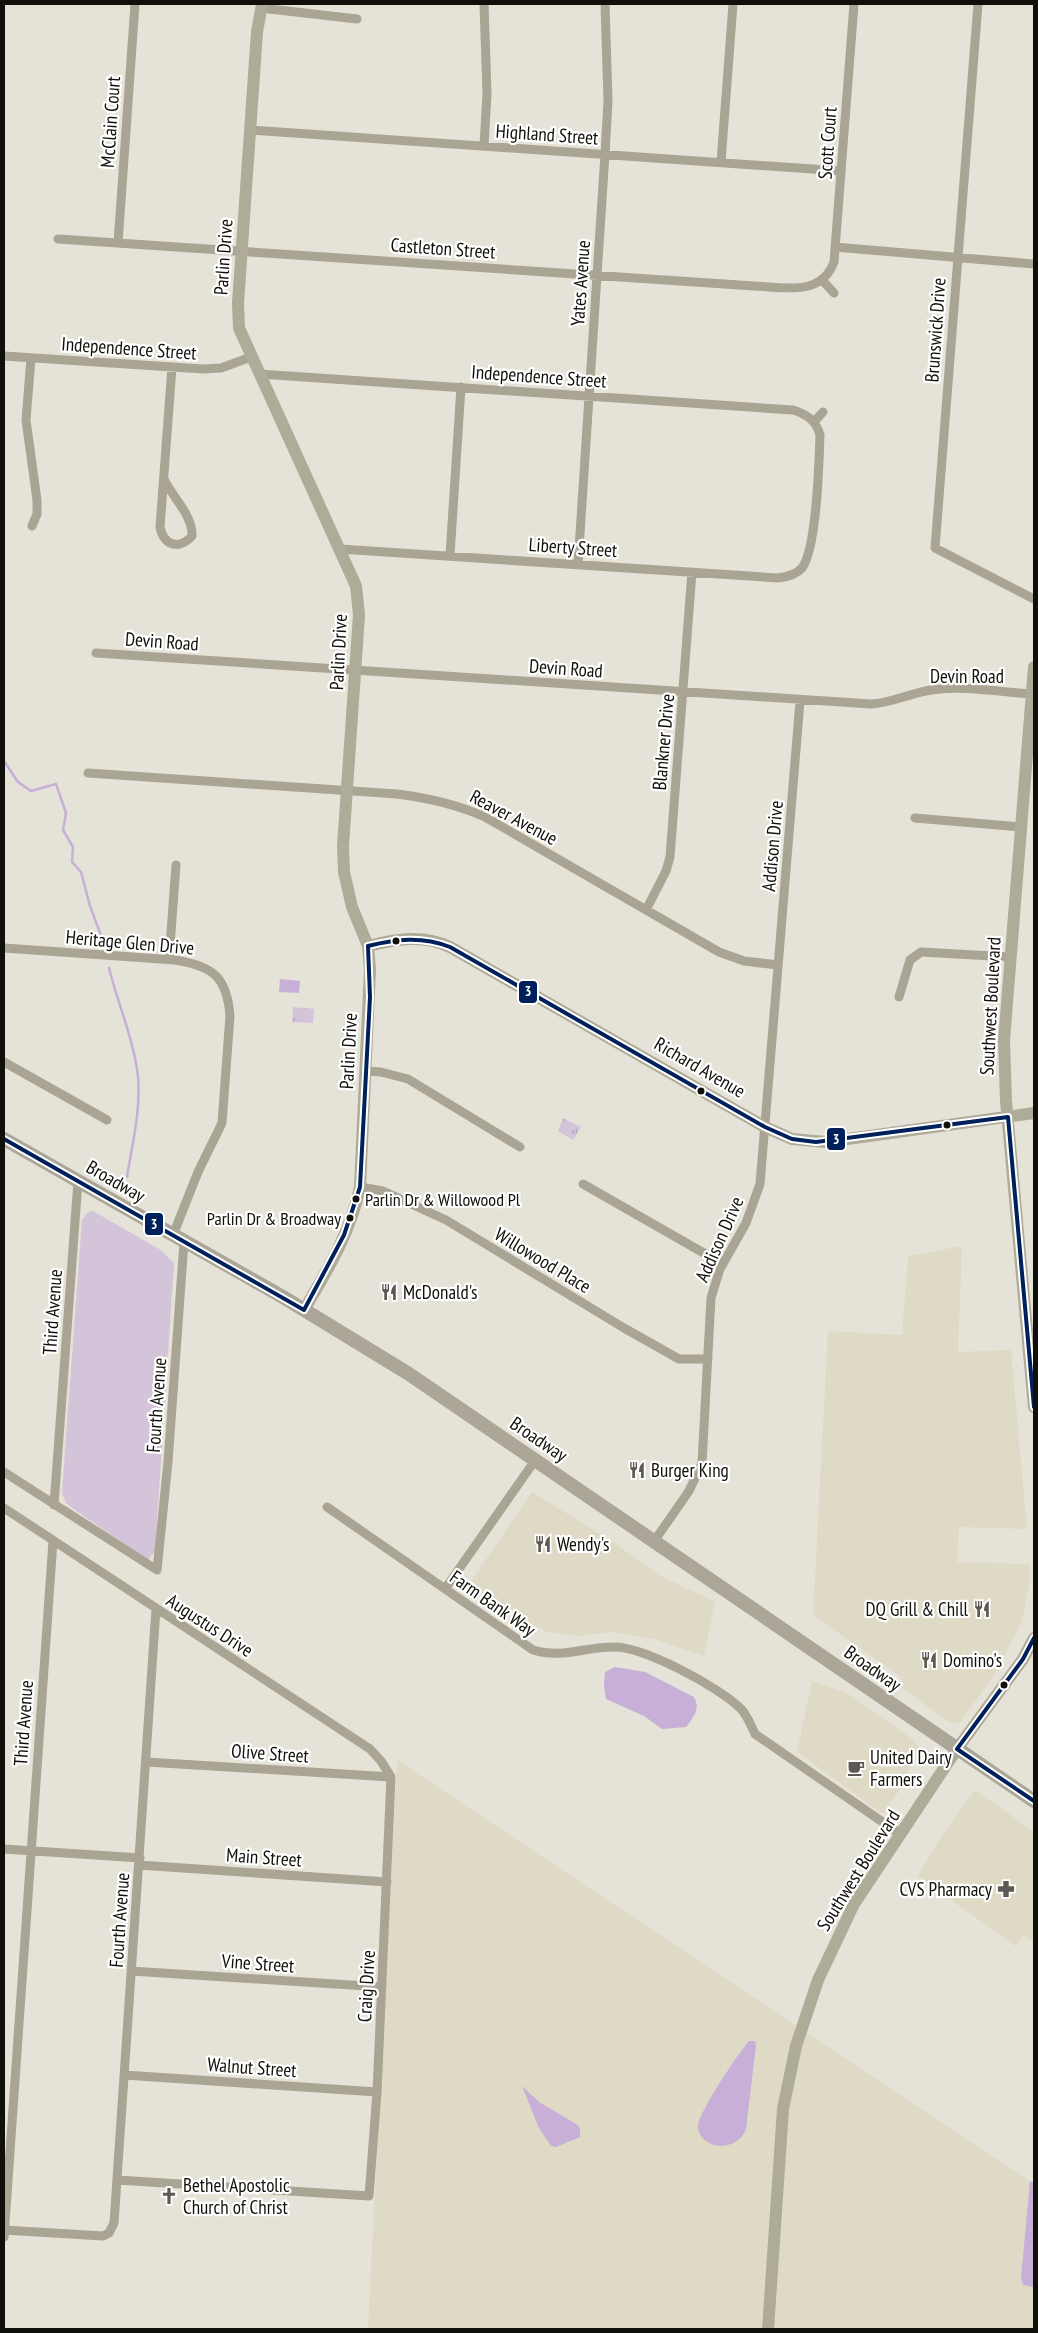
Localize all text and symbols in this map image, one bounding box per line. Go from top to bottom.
street label: McClain Court [95,75,125,169]
street label: Scott Court [812,105,842,180]
street label: Highland Street [495,118,600,150]
street label: Parlin Drive [208,218,238,296]
street label: Castleton Street [390,232,497,264]
street label: Yates Avenue [565,239,595,327]
street label: Brunswick Drive [919,277,951,383]
street label: Independence Street [61,331,198,365]
street label: Independence Street [471,359,608,393]
street label: Liberty Street [528,532,619,562]
street label: Parlin Drive [324,613,352,691]
street label: Devin Road [124,626,200,656]
street label: Devin Road [528,653,604,683]
street label: Devin Road [930,664,1004,688]
street label: Blankner Drive [647,693,679,791]
street label: Reaver Avenue [466,784,562,850]
street label: Addison Drive [756,799,788,892]
street label: Heritage Glen Drive [65,924,195,960]
unlabelled marker [391,936,401,946]
street label: Southwest Boulevard [974,936,1006,1076]
line badge: 3 [518,980,538,1004]
text: 3 [525,982,531,1000]
street label: Parlin Drive [334,1012,362,1090]
street label: Richard Avenue [650,1031,750,1103]
unlabelled marker [696,1086,706,1096]
unlabelled marker [942,1120,952,1130]
line badge: 3 [826,1127,846,1151]
text: 3 [833,1130,839,1148]
street label: Broadway [82,1155,151,1208]
place label: Parlin Dr & Willowood Pl [365,1188,521,1211]
street label: Addison Drive [690,1192,749,1285]
marker: Parlin Dr & Willowood Pl [351,1194,361,1204]
place label: Parlin Dr & Broadway [207,1207,341,1230]
line badge: 3 [144,1212,164,1236]
marker: Parlin Dr & Broadway [345,1213,355,1223]
text: 3 [151,1215,157,1233]
street label: Willowood Place [490,1222,596,1298]
street label: Third Avenue [37,1268,67,1356]
place label: McDonald's [403,1280,478,1304]
restaurant icon: McDonald's [379,1282,399,1302]
street label: Fourth Avenue [141,1357,171,1453]
street label: Broadway [506,1411,573,1467]
place label: Burger King [651,1458,729,1482]
restaurant icon: Burger King [627,1460,647,1480]
place label: Wendy's [557,1532,610,1556]
restaurant icon: Wendy's [533,1534,553,1554]
street label: Farm Bank Way [445,1565,541,1642]
street label: Augustus Drive [162,1588,258,1662]
place label: DQ Grill & Chill [865,1597,969,1621]
restaurant icon: DQ Grill & Chill [972,1599,992,1619]
street label: Broadway [840,1640,907,1697]
place label: Domino's [943,1648,1002,1672]
restaurant icon: Domino's [919,1650,939,1670]
street label: Third Avenue [8,1679,38,1767]
unlabelled marker [999,1680,1009,1690]
street label: Olive Street [230,1738,310,1768]
place label: United Dairy Farmers [870,1745,952,1791]
cafe icon: United Dairy Farmers [846,1758,866,1778]
street label: Southwest Boulevard [811,1805,905,1935]
street label: Main Street [225,1842,303,1872]
street label: Fourth Avenue [104,1872,134,1968]
place label: CVS Pharmacy [899,1877,993,1901]
pharmacy icon: CVS Pharmacy [996,1879,1016,1899]
street label: Vine Street [220,1948,296,1978]
street label: Craig Drive [352,1949,380,2023]
street label: Walnut Street [207,2052,298,2082]
place label: Bethel Apostolic Church of Christ [183,2173,290,2219]
church icon: Bethel Apostolic Church of Christ [159,2186,179,2206]

